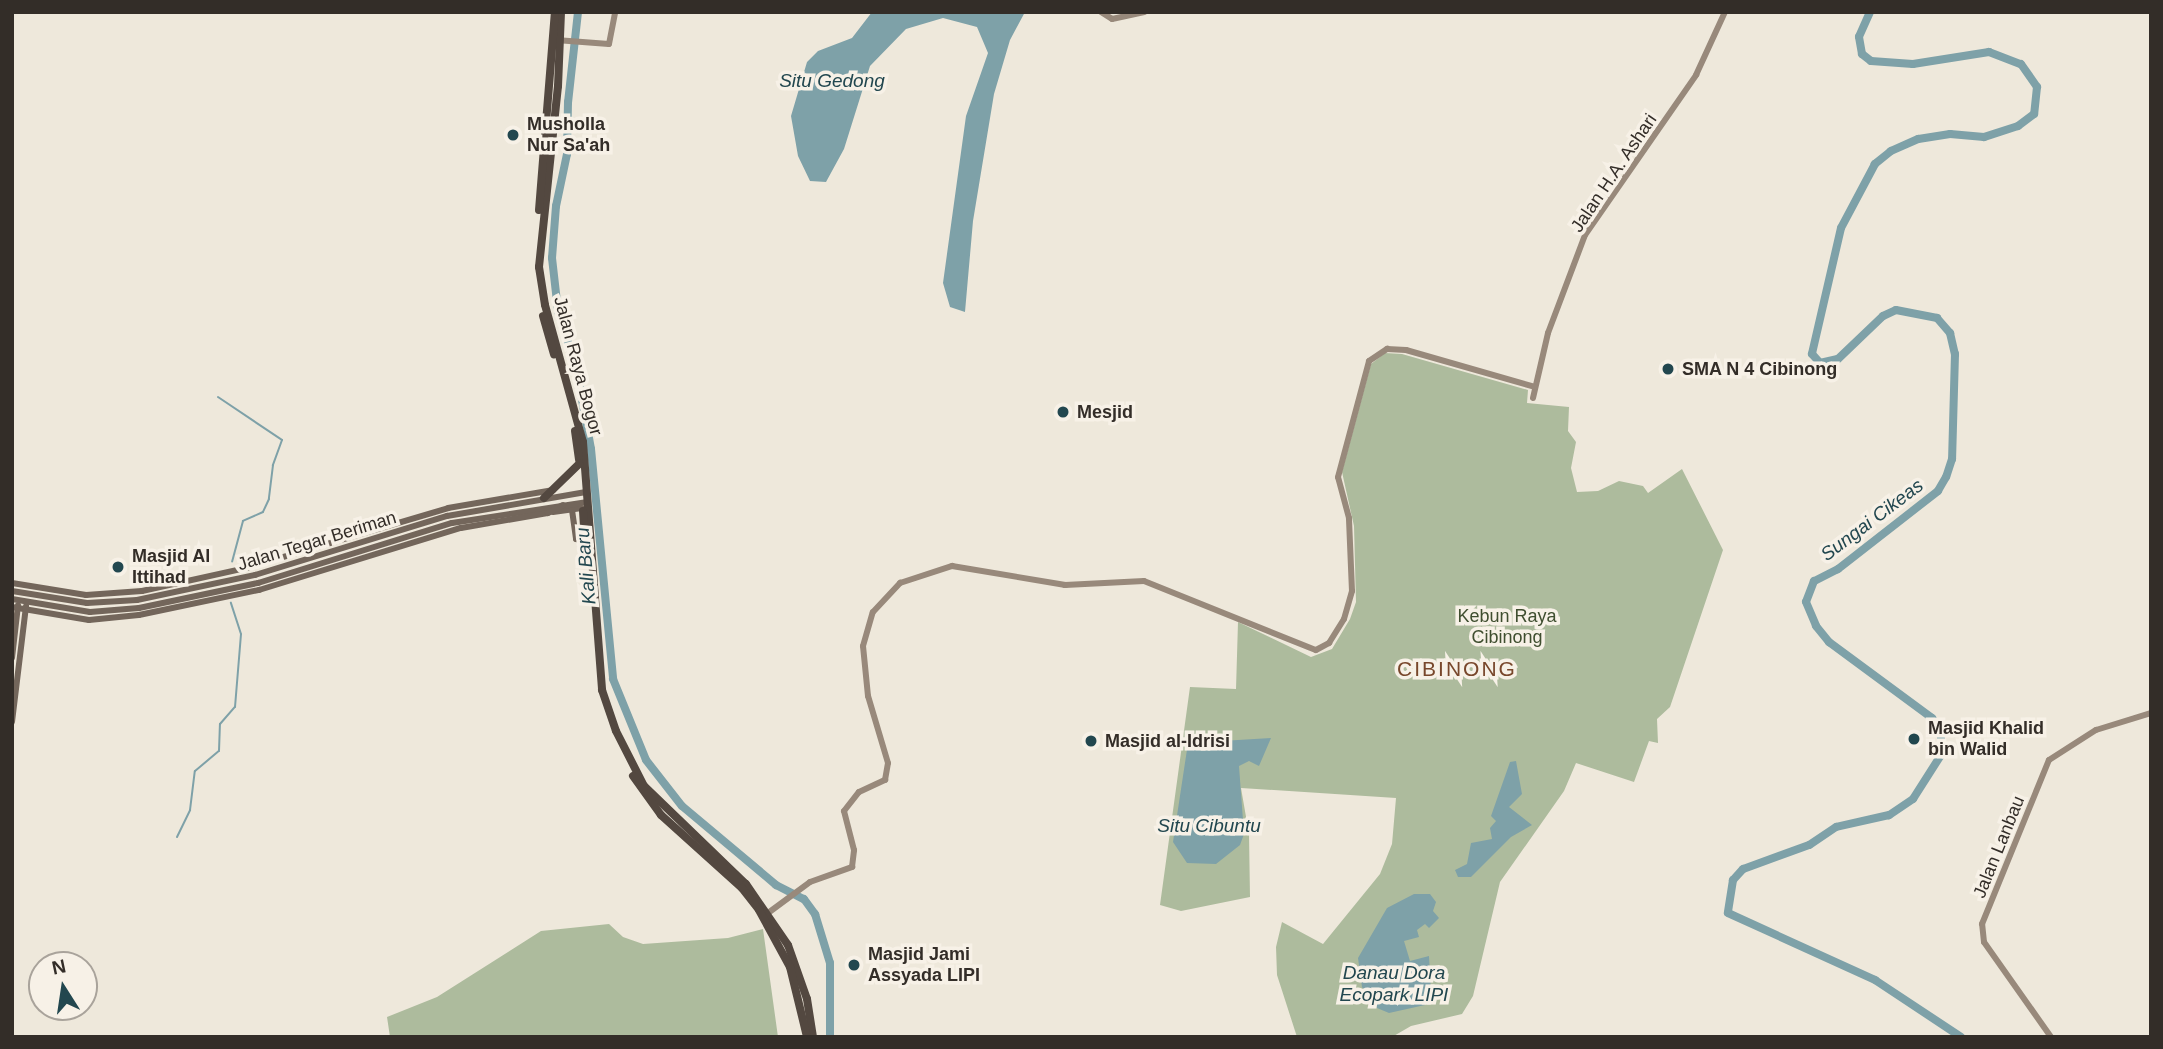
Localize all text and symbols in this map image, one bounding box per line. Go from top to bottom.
water label: Situ Gedong [779,70,885,92]
street label: Jalan H.A. Ashari [1566,109,1662,237]
place label: Musholla Nur Sa'ah [527,114,610,156]
marker: Musholla Nur Sa'ah [505,127,521,143]
street label: Jalan Raya Bogor [549,294,607,438]
place label: SMA N 4 Cibinong [1682,358,1838,380]
marker: SMA N 4 Cibinong [1660,361,1676,377]
place label: Mesjid [1077,401,1133,423]
marker: Mesjid [1055,404,1071,420]
water label: Sungai Cikeas [1816,474,1928,566]
street label: Jalan Tegar Beriman [235,507,399,575]
water label: Kali Baru [571,527,601,605]
place label: Masjid Al Ittihad [132,546,211,588]
marker: Masjid Al Ittihad [110,559,126,575]
park label: Kebun Raya Cibinong [1457,606,1557,648]
district label: CIBINONG [1398,656,1516,682]
place label: Masjid Khalid bin Walid [1928,718,2044,760]
place label: Masjid al-Idrisi [1105,730,1230,752]
marker: Masjid Khalid bin Walid [1906,731,1922,747]
marker: Masjid al-Idrisi [1083,733,1099,749]
street label: Jalan Lanbau [1969,793,2029,901]
water label: Situ Cibuntu [1157,815,1261,837]
place label: Masjid Jami Assyada LIPI [868,944,980,986]
north arrow [28,951,98,1021]
text: N [50,955,68,979]
marker: Masjid Jami Assyada LIPI [846,957,862,973]
water label: Danau Dora Ecopark LIPI [1340,962,1448,1006]

